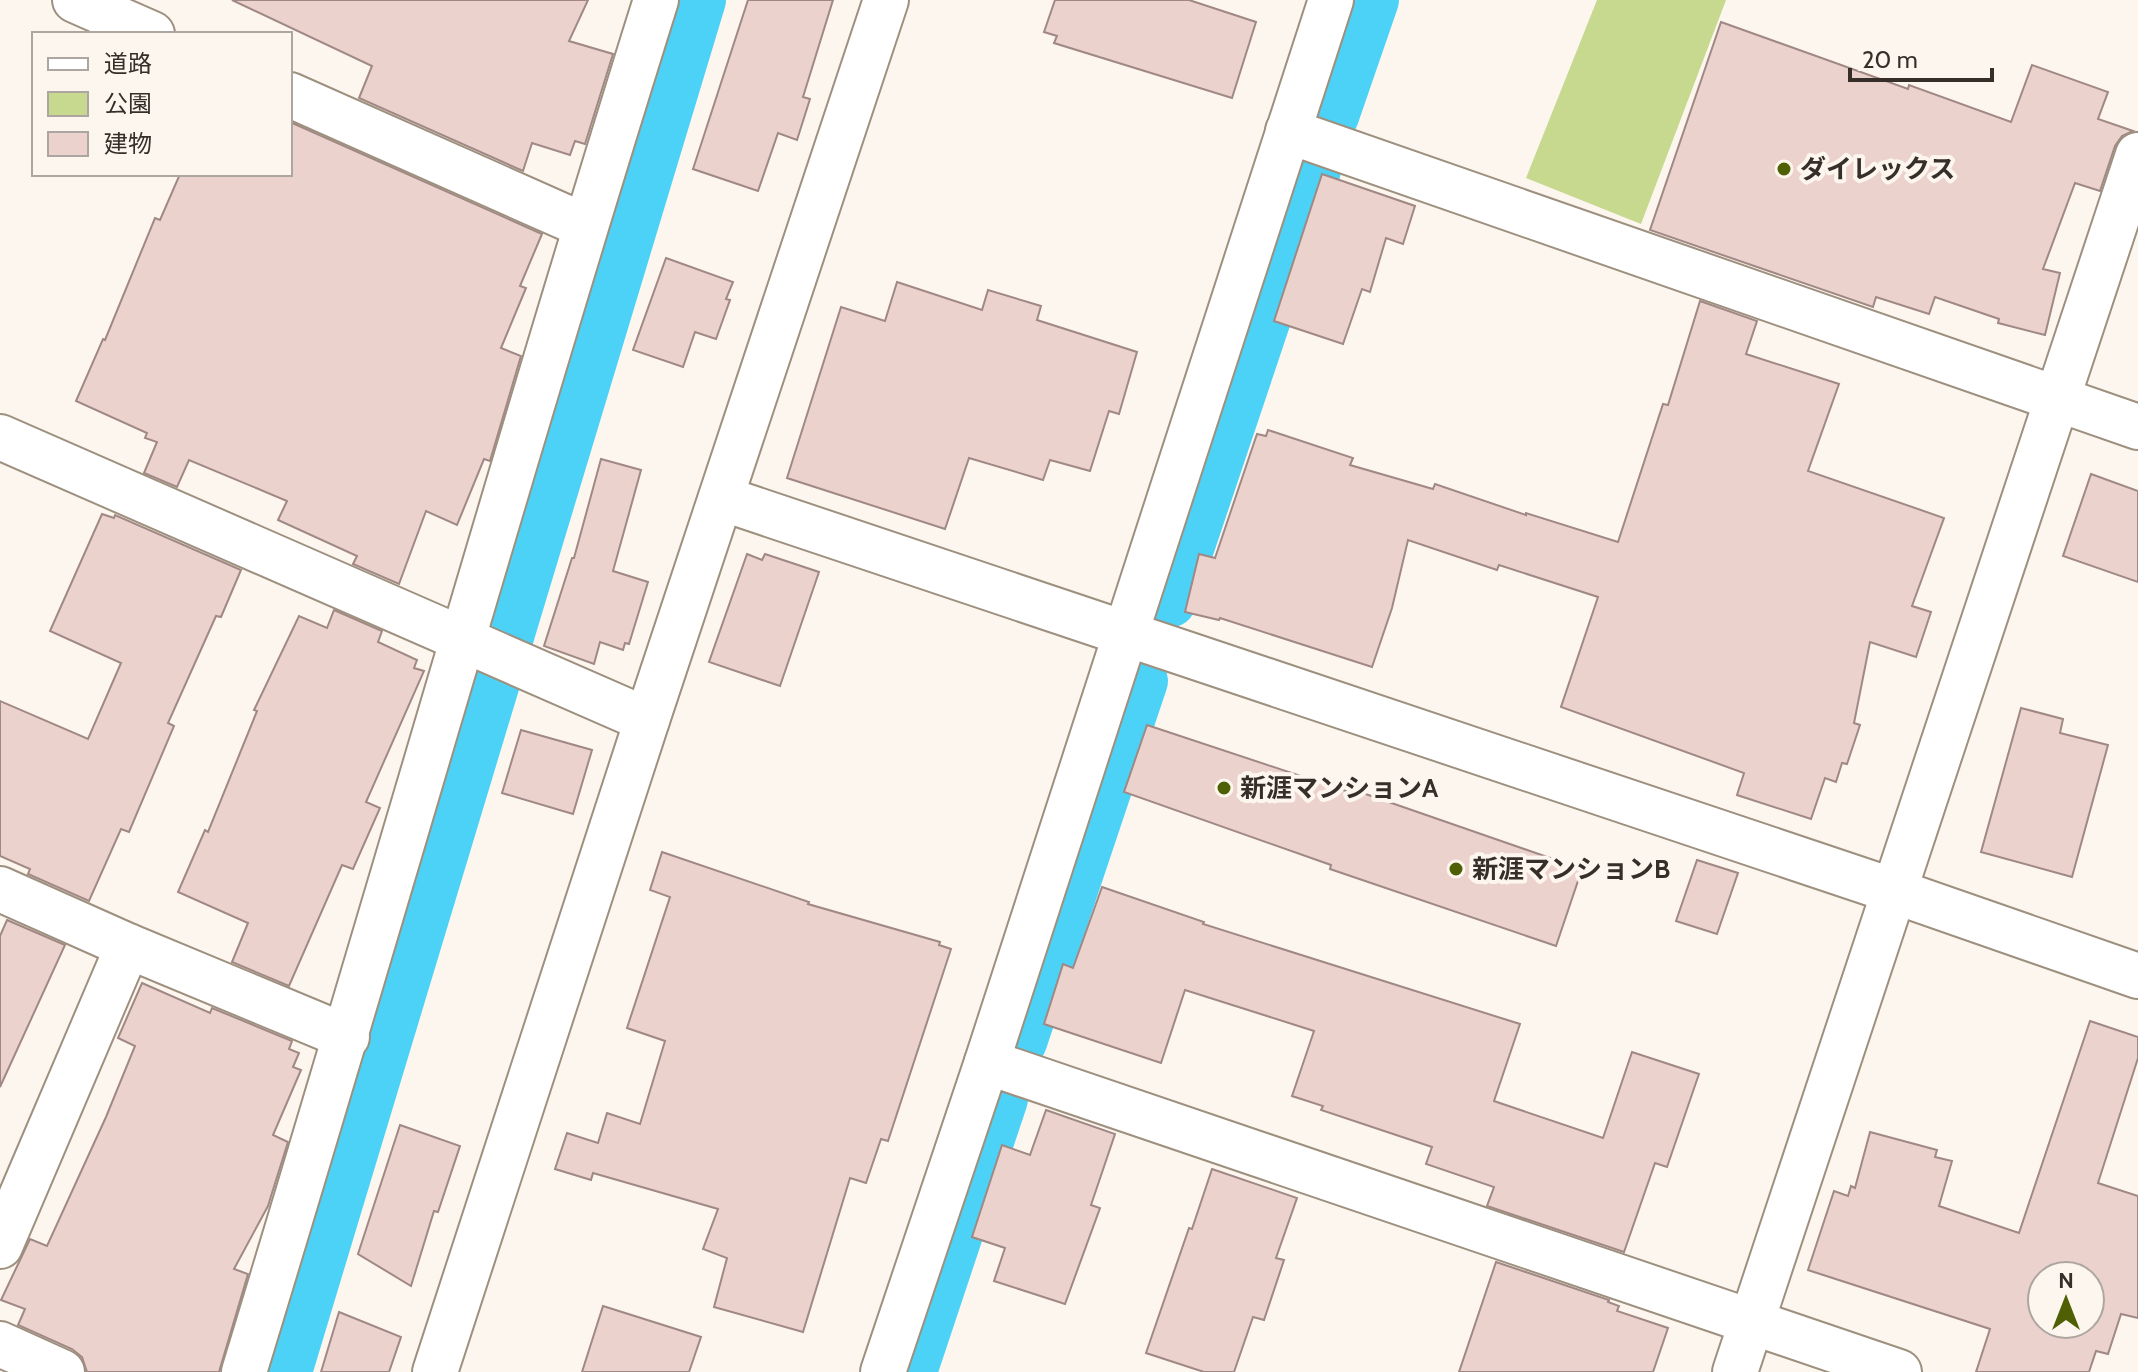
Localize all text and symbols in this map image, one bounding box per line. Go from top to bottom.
legend [32,32,292,176]
scale bar [1850,32,1992,82]
text: 20 m [1862,45,1918,74]
text: 道路 [104,49,152,78]
text: 公園 [104,89,152,118]
text: 建物 [104,129,152,158]
place label: ダイレックス [1800,153,1955,185]
marker: ダイレックス [1775,160,1793,178]
place label: 新涯マンションA [1240,772,1439,804]
marker: 新涯マンションA [1215,779,1233,797]
place label: 新涯マンションB [1472,853,1670,885]
marker: 新涯マンションB [1447,860,1465,878]
north arrow [2026,1260,2106,1340]
text: N [2058,1267,2074,1294]

